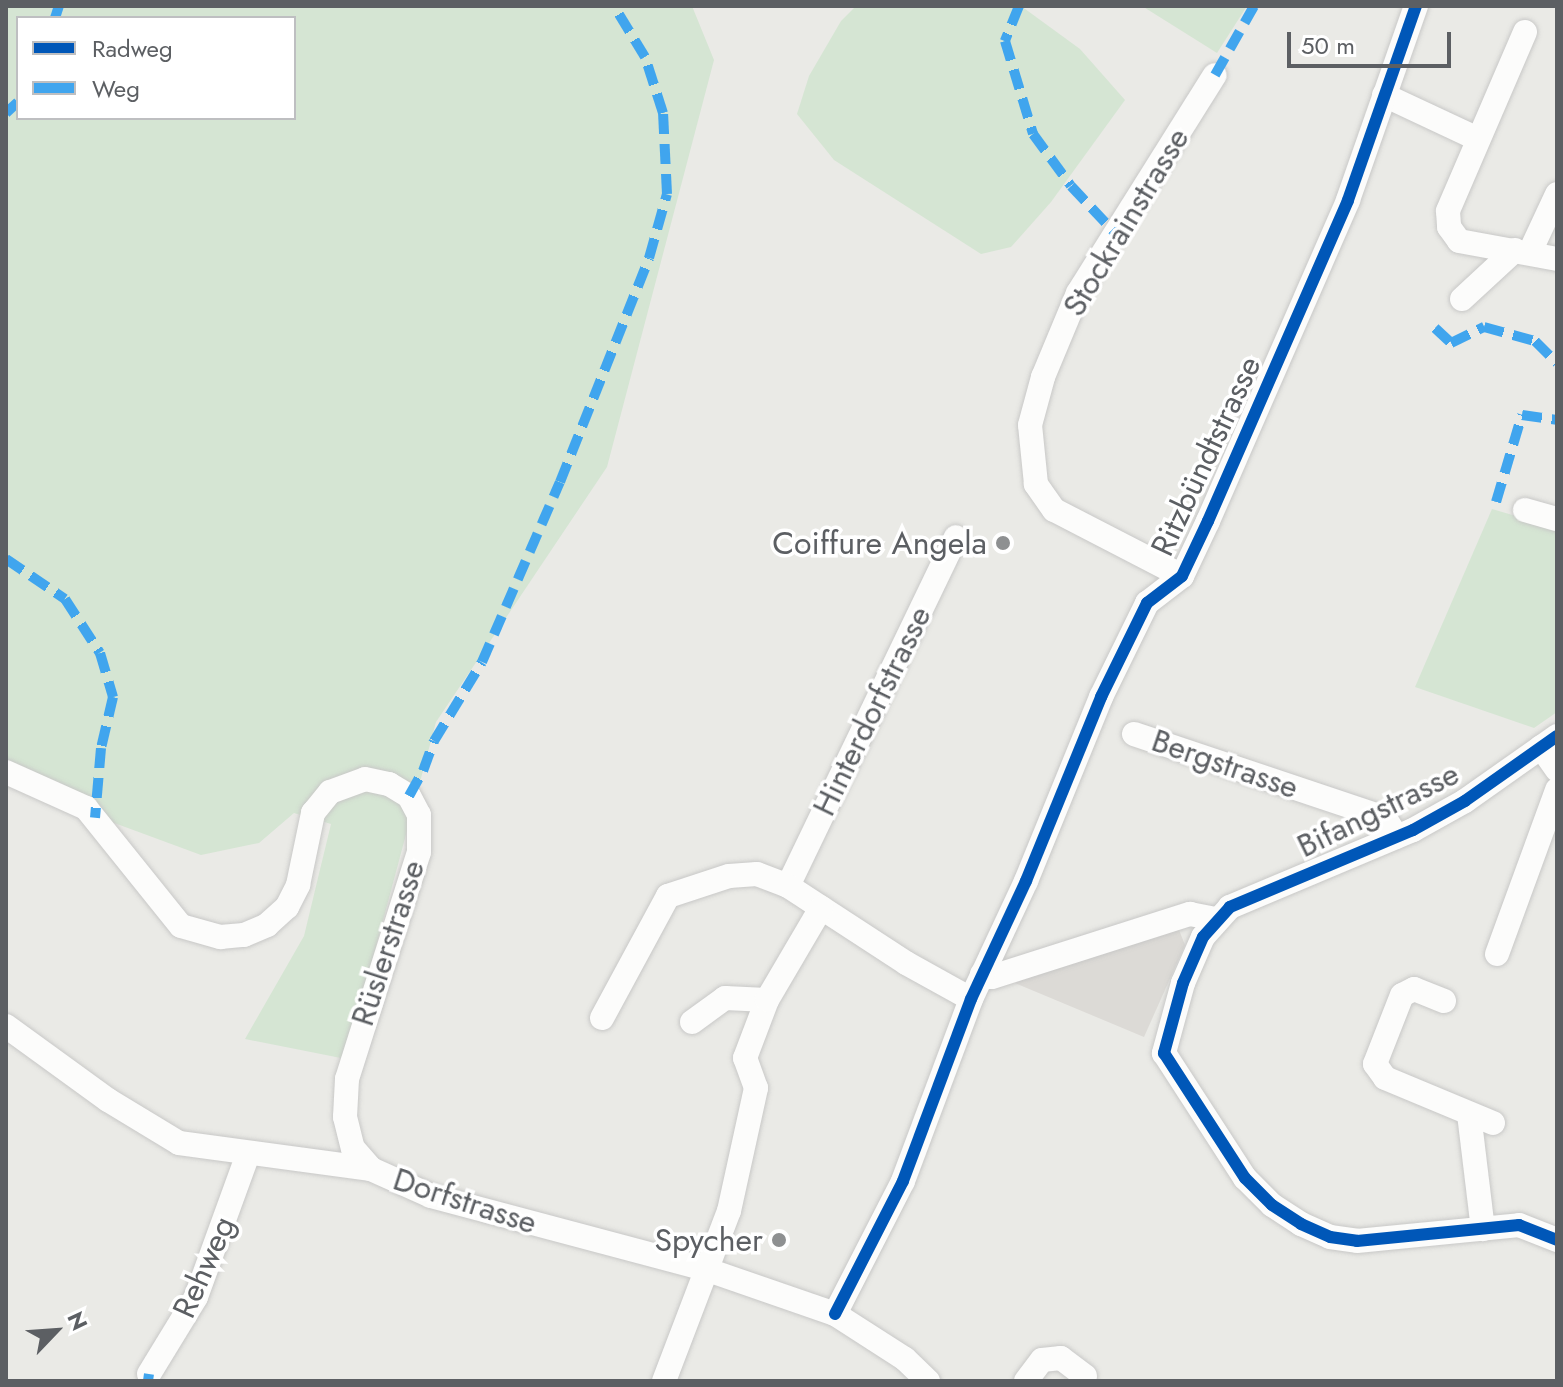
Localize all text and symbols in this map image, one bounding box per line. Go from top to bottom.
legend [16,16,296,120]
scale bar [1291,16,1455,66]
text: 50 m [1301,28,1355,63]
text: Radweg [92,31,173,66]
text: Weg [92,71,140,106]
street label: Stockrainstrasse [1055,121,1197,323]
street label: Ritzbündtstrasse [1143,350,1269,562]
place label: Coiffure Angela [772,524,987,562]
marker: Coiffure Angela [994,534,1012,552]
street label: Hinterdorfstrasse [805,600,939,822]
street label: Bergstrasse [1147,721,1303,807]
street label: Bifangstrasse [1291,754,1465,866]
street label: Rüslerstrasse [343,855,433,1031]
street label: Dorfstrasse [388,1160,542,1242]
street label: Rehweg [165,1210,243,1324]
place label: Spycher [655,1221,763,1259]
marker: Spycher [770,1231,788,1249]
north arrow [16,1291,96,1371]
text: N [60,1306,96,1336]

